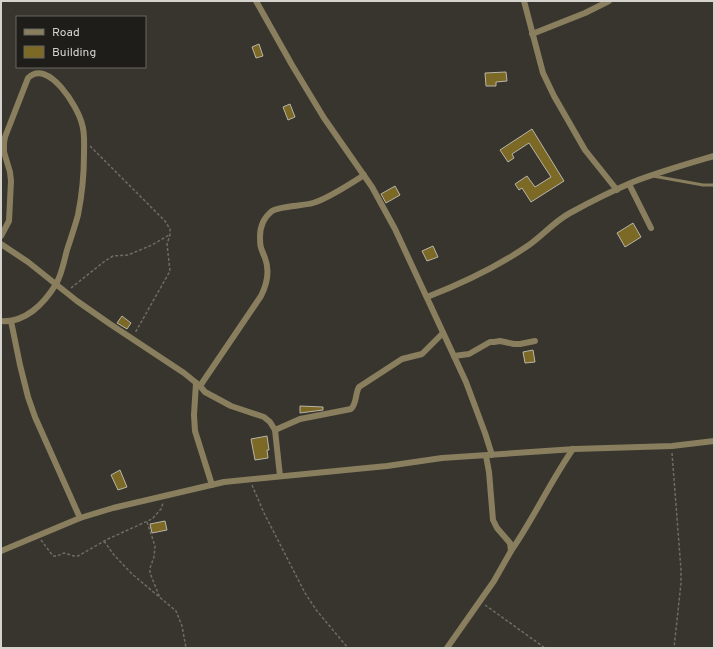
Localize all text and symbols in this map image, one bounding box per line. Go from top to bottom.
legend [16,16,146,68]
text: Road [52,25,80,41]
text: Building [52,45,96,61]

